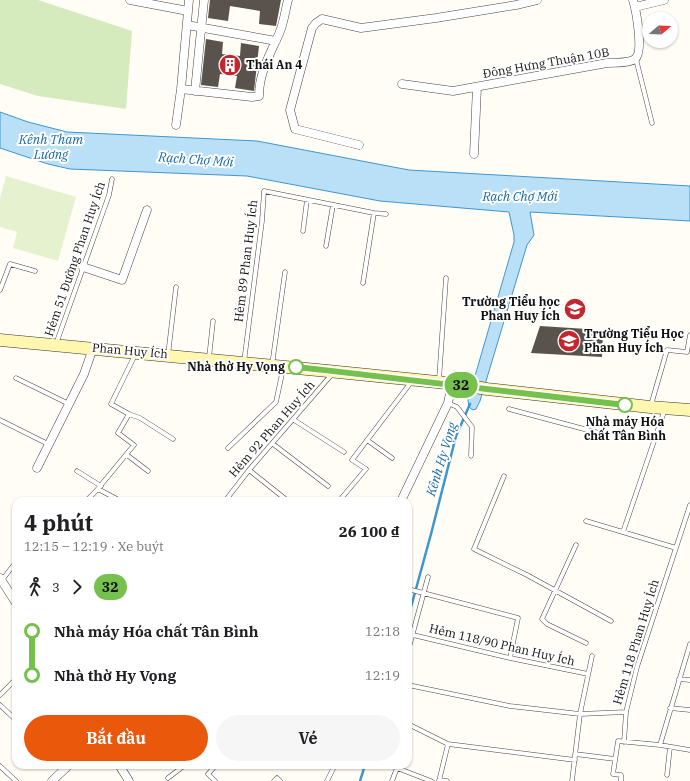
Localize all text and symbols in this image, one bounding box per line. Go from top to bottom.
north arrow [642,12,678,48]
map controls [642,12,678,48]
street label: Đông Hưng Thuận 10B [481,44,610,81]
building icon: Thái An 4 [217,52,243,78]
place label: Thái An 4 [246,57,302,72]
water label: Kênh Tham Lương [18,131,83,163]
water label: Rạch Chợ Mới [157,148,234,171]
street label: Hẻm 51 Đường Phan Huy Ích [41,179,108,338]
water label: Rạch Chợ Mới [481,188,558,205]
street label: Hẻm 89 Phan Huy Ích [231,198,261,323]
place label: Trường Tiểu học Phan Huy Ích [462,293,561,323]
school or university icon: Trường Tiểu học Phan Huy Ích [562,296,588,322]
place label: Trường Tiểu Học Phan Huy Ích [584,325,685,355]
school or university icon: Trường Tiểu Học Phan Huy Ích [556,328,582,354]
street label: Phan Huy Ích [92,340,169,361]
place label: Nhà thờ Hy Vọng [187,359,285,374]
marker: Nhà thờ Hy Vọng [288,359,304,375]
line badge: 32 [443,372,479,398]
text: 32 [453,376,469,394]
street label: Hẻm 92 Phan Huy Ích [226,377,318,480]
marker: Nhà máy Hóa chất Tân Bình [617,397,633,413]
place label: Nhà máy Hóa chất Tân Bình [584,414,666,443]
water label: Kênh Hy Vọng [422,419,461,499]
text: 4 phút [24,508,93,537]
text: 26 100 ₫ [339,522,400,541]
text: 12:15 – 12:19 · Xe buýt [24,538,164,555]
icon: walk [24,576,46,598]
icon: forward [66,576,88,598]
street label: Hẻm 118 Phan Huy Ích [609,577,662,706]
text: 32 [102,578,119,596]
text: 3 [52,579,60,596]
street label: Hẻm 118/90 Phan Huy Ích [428,620,577,669]
text: Nhà máy Hóa chất Tân Bình [54,622,259,641]
text: 12:18 [365,623,400,640]
text: Nhà thờ Hy Vọng [54,666,176,685]
text: 12:19 [365,667,400,684]
button: Bắt đầu [24,715,208,761]
button: Vé [216,715,400,761]

